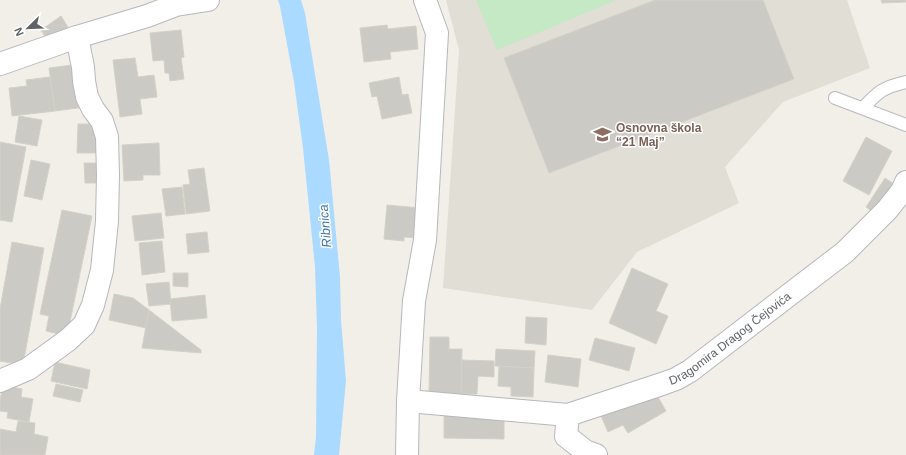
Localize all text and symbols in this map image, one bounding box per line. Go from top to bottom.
north arrow [8,8,48,48]
text: N [12,26,26,38]
place label: Osnovna škola “21 Maj” [616,121,702,149]
school or university icon: Osnovna škola “21 Maj” [593,125,613,145]
water label: Ribnica [316,204,334,248]
street label: Dragomira Dragog Čejovića [667,289,794,388]

